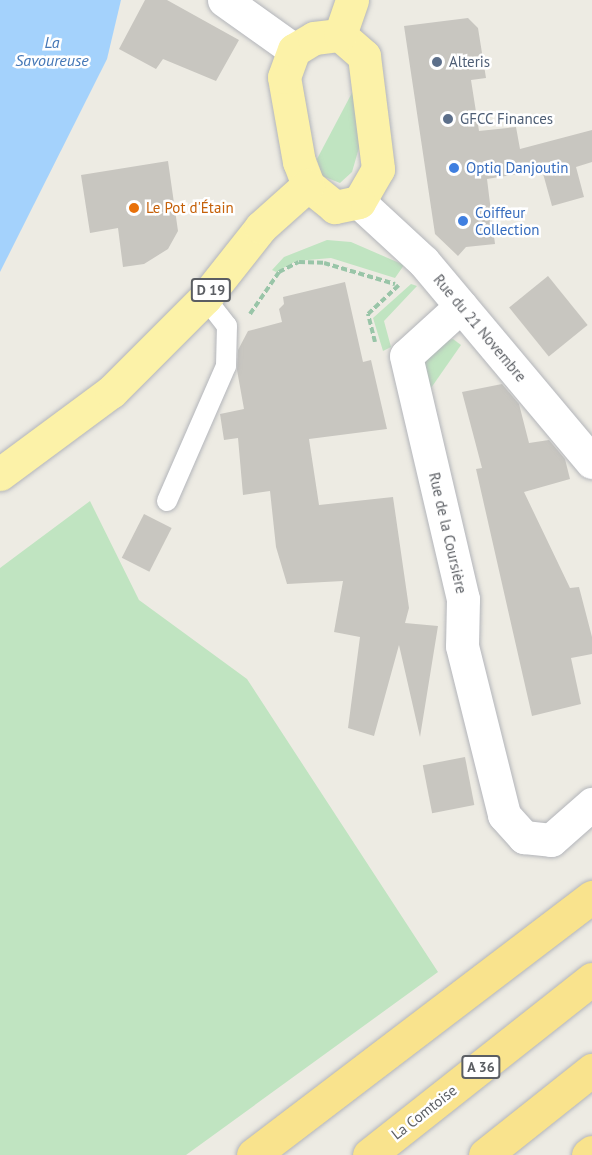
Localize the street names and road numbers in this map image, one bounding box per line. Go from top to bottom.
street label: Rue du 21 Novembre [430,271,530,385]
road number: D 19 [190,279,232,301]
street label: Rue de la Coursière [425,471,471,595]
road number: A 36 [460,1056,502,1078]
street label: La Comtoise [388,1081,460,1143]

